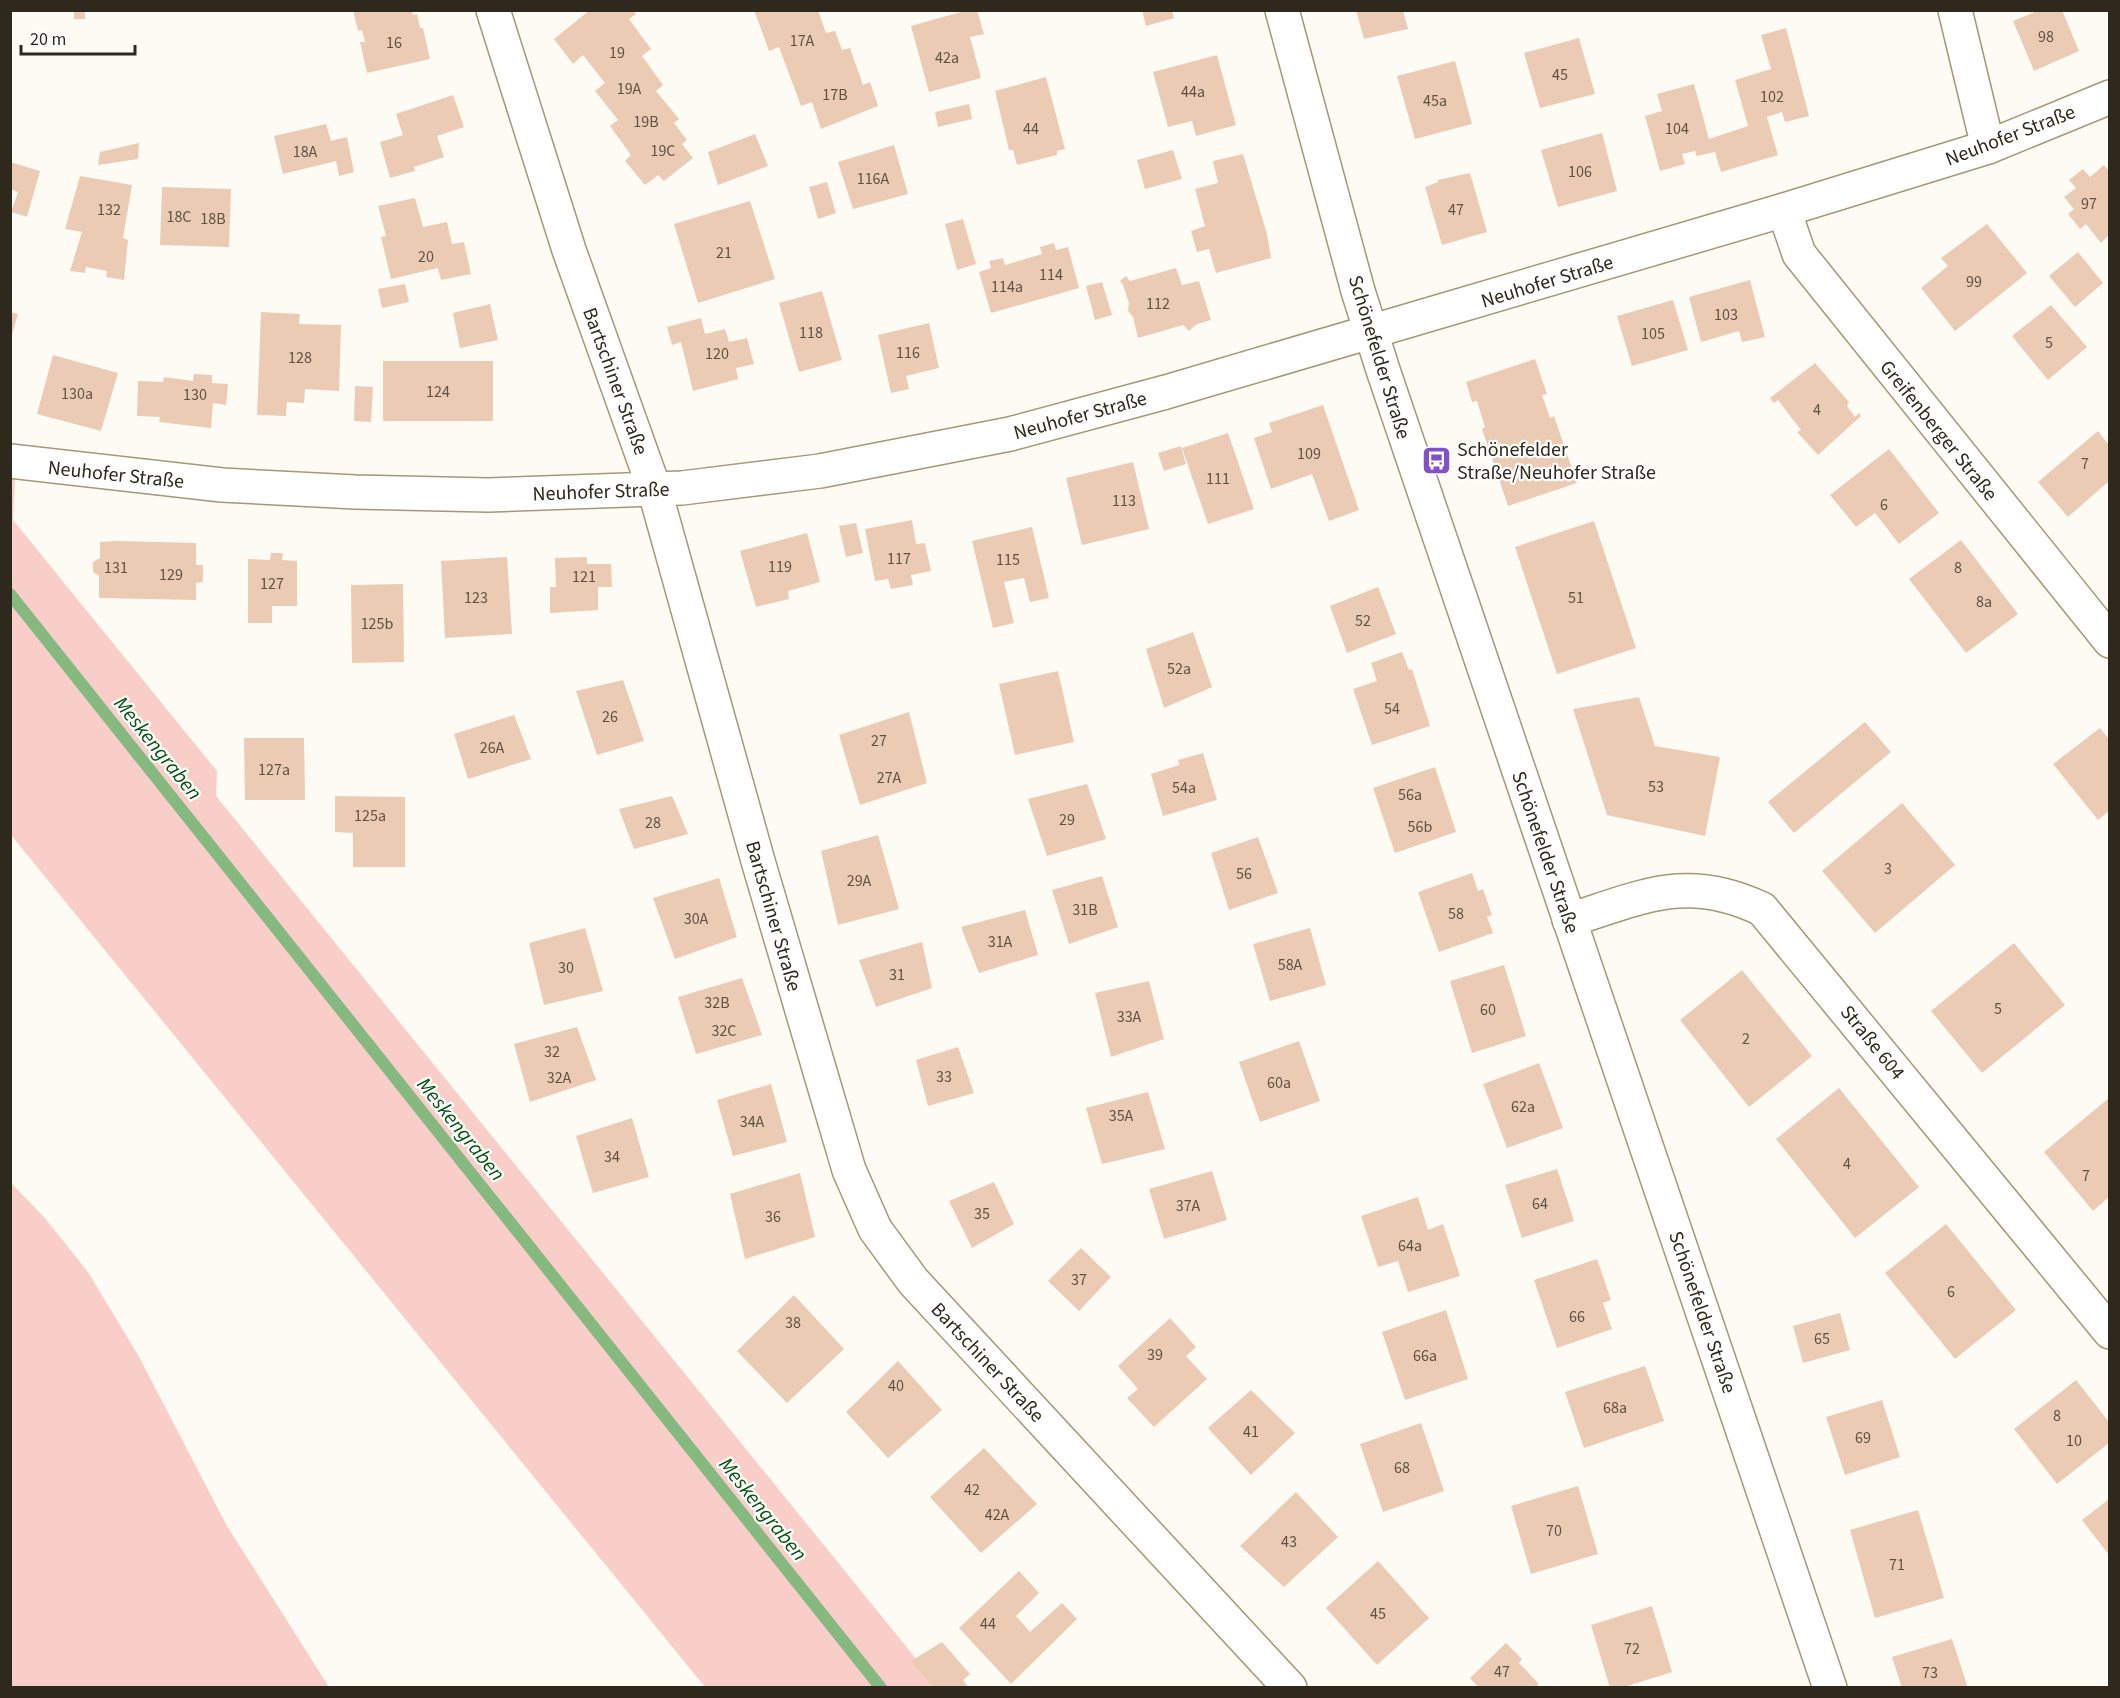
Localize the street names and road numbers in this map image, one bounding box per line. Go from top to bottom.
street label: Neuhofer Straße [1941,98,2079,174]
street label: Neuhofer Straße [1478,249,1617,315]
street label: Schönefelder Straße [1341,272,1417,443]
street label: Bartschiner Straße [575,304,655,459]
street label: Greifenberger Straße [1873,354,2004,507]
street label: Neuhofer Straße [1011,385,1150,447]
street label: Neuhofer Straße [46,454,185,496]
street label: Neuhofer Straße [532,476,670,508]
street label: Schönefelder Straße [1504,767,1586,937]
street label: Bartschiner Straße [738,838,808,995]
street label: Straße 604 [1833,999,1911,1086]
street label: Schönefelder Straße [1661,1227,1743,1397]
street label: Bartschiner Straße [924,1296,1051,1429]

